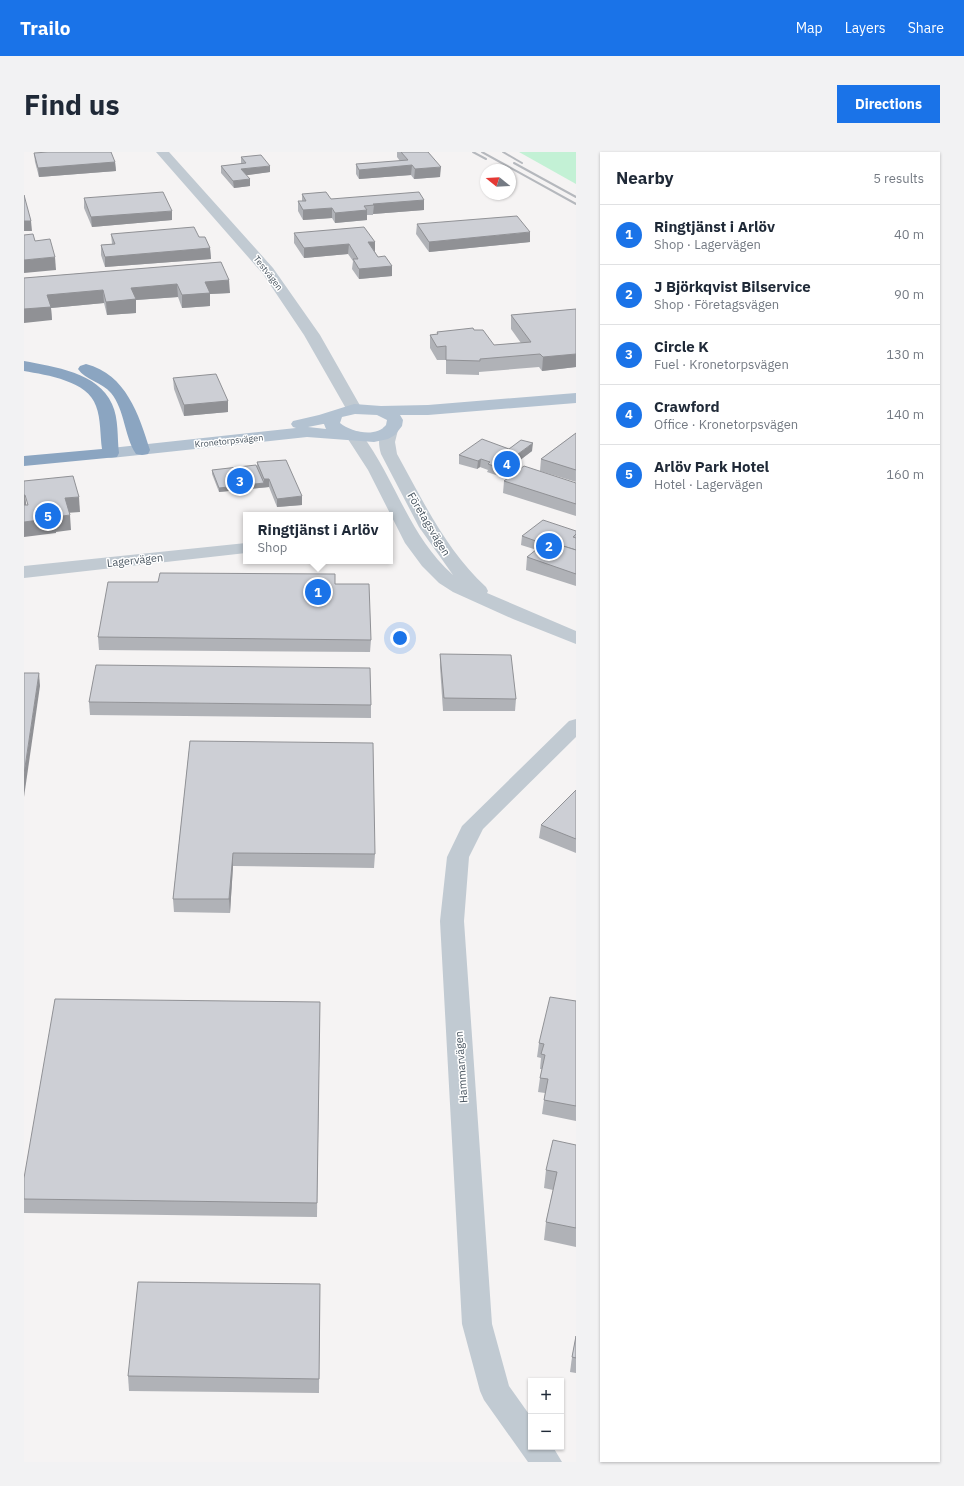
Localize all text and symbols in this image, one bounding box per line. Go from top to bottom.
text: Trailo [20,16,70,40]
text: Map [796,19,823,37]
text: Layers [845,19,886,37]
text: Share [908,19,944,37]
button: Directions [837,85,940,123]
text: Find us [24,86,120,123]
north arrow [480,164,516,200]
text: Nearby [616,167,674,189]
text: 5 results [873,170,924,187]
text: Ringtjänst i Arlöv [654,217,775,236]
text: 1 [625,226,633,243]
text: 40 m [894,226,924,243]
text: Shop · Lagervägen [654,236,761,253]
street label: Testvägen [251,253,285,292]
text: J Björkqvist Bilservice [654,277,811,296]
text: 2 [625,286,633,303]
text: 90 m [894,286,924,303]
text: Shop · Företagsvägen [654,296,779,313]
text: Circle K [654,337,709,356]
text: 3 [625,346,633,363]
text: 130 m [886,346,924,363]
text: Fuel · Kronetorpsvägen [654,356,789,373]
text: Crawford [654,397,720,416]
text: 4 [625,406,633,423]
text: 140 m [886,406,924,423]
text: Office · Kronetorpsvägen [654,416,798,433]
street label: Kronetorpsvägen [194,431,264,450]
pin: 4 [494,449,520,479]
text: Arlöv Park Hotel [654,457,769,476]
pin: 3 [227,466,253,496]
text: 5 [625,466,633,483]
text: 160 m [886,466,924,483]
text: Hotel · Lagervägen [654,476,763,493]
street label: Företagsvägen [404,490,454,558]
pin: 5 [35,501,61,531]
popup [243,512,393,564]
text: Ringtjänst i Arlöv [258,520,378,539]
pin: 2 [536,531,562,561]
text: Shop [258,539,287,556]
street label: Lagervägen [106,550,164,570]
pin: 1 [305,577,331,607]
your location [390,628,410,648]
street label: Hammarvägen [452,1031,470,1103]
map controls [528,1378,564,1450]
button: + [528,1378,564,1414]
button: − [528,1414,564,1450]

